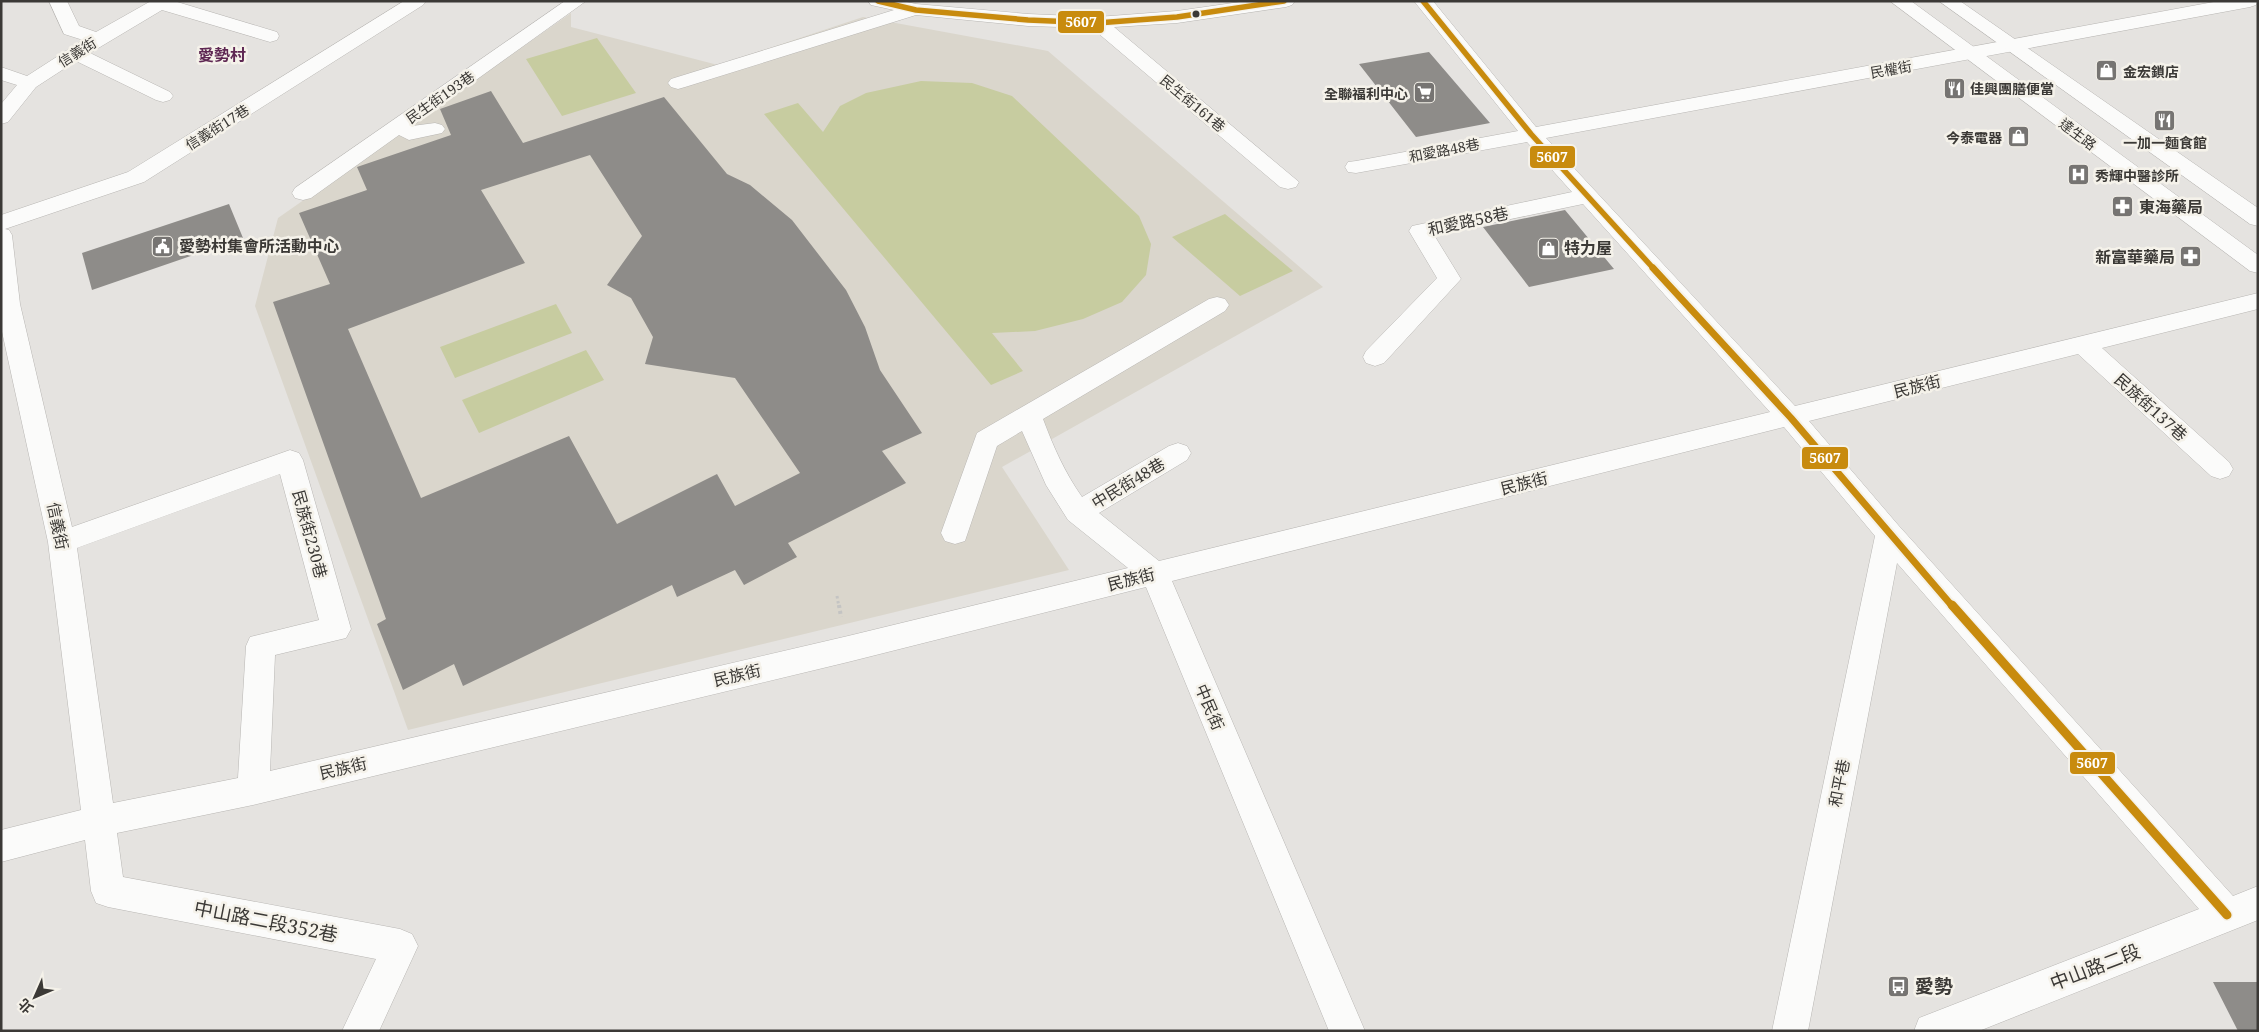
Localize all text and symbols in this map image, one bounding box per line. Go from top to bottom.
unlabelled marker [1191,9,1201,19]
line badge: 5607 [1057,10,1105,34]
text: 5607 [1065,12,1097,31]
street label: 信義街 [54,33,100,71]
district label: 愛勢村 [198,44,246,66]
street label: 民權街 [1869,56,1913,82]
shop icon: 金宏鎖店 [2095,59,2119,83]
place label: 金宏鎖店 [2123,62,2179,81]
street label: 民生街193巷 [402,66,478,128]
street label: 民生街161巷 [1156,70,1230,136]
restaurant icon: 佳興團膳便當 [1942,76,1966,100]
place label: 佳興團膳便當 [1970,79,2054,98]
supermarket icon: 全聯福利中心 [1412,81,1436,105]
place label: 全聯福利中心 [1324,84,1408,103]
street label: 信義街17巷 [182,100,252,154]
restaurant icon: 一加一麵食館 [2153,108,2177,132]
street label: 達生路 [2056,114,2100,154]
shop icon: 今泰電器 [2006,125,2030,149]
place label: 今泰電器 [1946,128,2002,147]
place label: 一加一麵食館 [2123,133,2207,152]
street label: 和愛路48巷 [1407,134,1481,166]
line badge: 5607 [1529,145,1576,169]
text: 5607 [1536,147,1568,166]
hospital icon: 秀輝中醫診所 [2067,163,2091,187]
place label: 秀輝中醫診所 [2095,166,2179,185]
pharmacy icon: 東海藥局 [2111,195,2135,219]
place label: 東海藥局 [2139,196,2203,218]
street label: 和愛路58巷 [1426,202,1510,240]
public building icon: 愛勢村集會所活動中心 [151,234,175,258]
place label: 愛勢村集會所活動中心 [179,235,339,257]
shop icon: 特力屋 [1536,236,1560,260]
place label: 特力屋 [1564,237,1612,259]
pharmacy icon: 新富華藥局 [2179,245,2203,269]
place label: 新富華藥局 [2095,246,2175,268]
street label: 民族街137巷 [2110,368,2192,446]
street label: 民族街 [1891,370,1943,402]
line badge: 5607 [1801,446,1849,470]
text: 5607 [1809,448,1841,467]
street label: 中民街48巷 [1087,452,1169,514]
street label: 民族街 [1498,467,1550,499]
street label: 民族街230巷 [288,487,332,581]
street label: 信義街 [42,500,74,552]
street label: 民族街 [1105,563,1157,595]
street label: 民族街 [711,659,763,691]
street label: 中民街 [1190,681,1230,733]
line badge: 5607 [2069,751,2116,775]
street label: 民族街 [317,752,369,784]
text: 5607 [2076,753,2108,772]
street label: 和平巷 [1824,757,1854,809]
street label: 中山路二段352巷 [192,894,340,948]
street label: 中山路二段 [2046,938,2144,996]
north arrow [10,972,60,1022]
place label: 愛勢 [1915,973,1953,999]
bus stop icon: 愛勢 [1887,974,1911,998]
text: 北 [14,995,37,1018]

